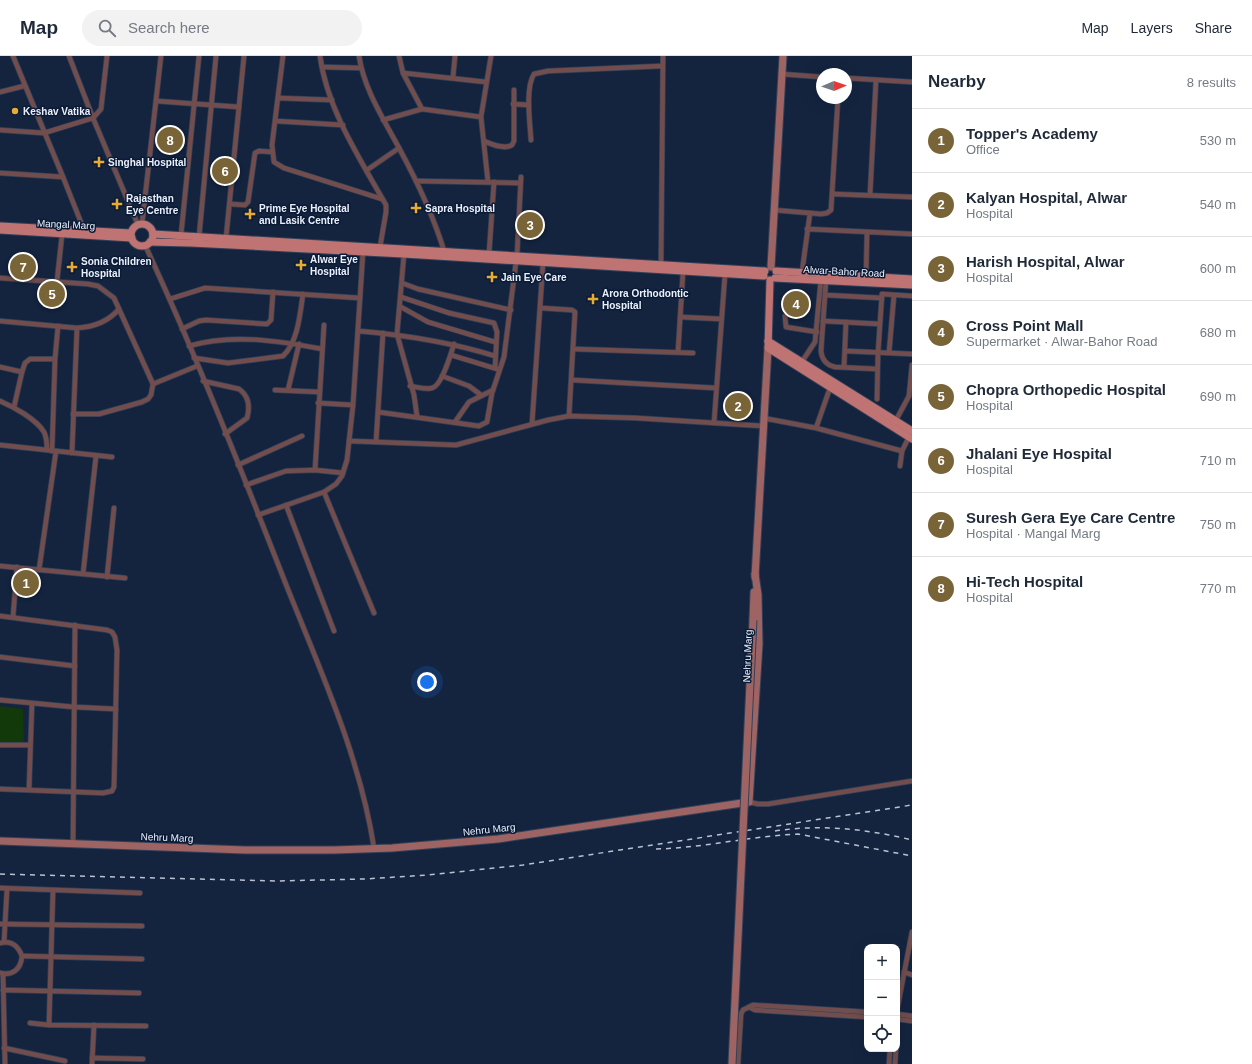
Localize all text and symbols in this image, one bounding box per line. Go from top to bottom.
search box [82,10,362,46]
text: Map [20,17,58,38]
icon: search [96,17,118,39]
text: Search here [128,19,210,36]
text: Map [1081,20,1109,36]
text: Layers [1131,20,1173,36]
text: Share [1195,20,1232,36]
north arrow [816,68,852,104]
text: Nearby [928,72,986,91]
text: 8 results [1187,75,1236,90]
marker: Keshav Vatika [10,106,20,116]
place label: Keshav Vatika [23,106,91,117]
pin: 8 [157,125,183,155]
text: Topper's Academy [966,125,1098,142]
text: 1 [937,133,945,148]
text: 530 m [1200,133,1236,148]
text: Office [966,142,1000,157]
marker: Singhal Hospital [93,156,105,168]
pin: 6 [212,156,238,186]
place label: Singhal Hospital [108,157,187,168]
text: Kalyan Hospital, Alwar [966,189,1127,206]
place label: Rajasthan Eye Centre [126,193,179,216]
text: 2 [937,197,945,212]
text: 540 m [1200,197,1236,212]
marker: Rajasthan Eye Centre [111,198,123,210]
marker: Sapra Hospital [410,202,422,214]
place label: Prime Eye Hospital and Lasik Centre [259,203,350,226]
place label: Sapra Hospital [425,203,495,214]
text: Hospital [966,206,1013,221]
marker: Prime Eye Hospital and Lasik Centre [244,208,256,220]
pin: 3 [517,210,543,240]
street label: Mangal Marg [37,217,95,232]
pin: 7 [10,252,36,282]
text: Harish Hospital, Alwar [966,253,1125,270]
place label: Alwar Eye Hospital [310,254,358,277]
place label: Sonia Children Hospital [81,256,152,279]
marker: Alwar Eye Hospital [295,259,307,271]
marker: Sonia Children Hospital [66,261,78,273]
text: 3 [937,261,945,276]
text: 600 m [1200,261,1236,276]
street label: Alwar-Bahor Road [803,264,885,279]
text: Hospital [966,270,1013,285]
marker: Jain Eye Care [486,271,498,283]
place label: Jain Eye Care [501,272,567,283]
pin: 5 [39,279,65,309]
place label: Arora Orthodontic Hospital [602,288,689,311]
pin: 4 [783,289,809,319]
marker: Arora Orthodontic Hospital [587,293,599,305]
text: Cross Point Mall [966,317,1084,334]
text: 4 [937,325,945,340]
text: 680 m [1200,325,1236,340]
text: Supermarket · Alwar-Bahor Road [966,334,1157,349]
text: Chopra Orthopedic Hospital [966,381,1166,398]
text: 5 [937,389,945,404]
text: 690 m [1200,389,1236,404]
pin: 2 [725,391,751,421]
text: Hospital [966,398,1013,413]
text: Jhalani Eye Hospital [966,445,1112,462]
text: 6 [937,453,945,468]
text: 710 m [1200,453,1236,468]
text: Hospital [966,462,1013,477]
text: Suresh Gera Eye Care Centre [966,509,1175,526]
text: 7 [937,517,945,532]
text: 750 m [1200,517,1236,532]
text: Hospital · Mangal Marg [966,526,1100,541]
pin: 1 [13,568,39,598]
text: Hi-Tech Hospital [966,573,1083,590]
text: 8 [937,581,945,596]
text: 770 m [1200,581,1236,596]
text: Hospital [966,590,1013,605]
street label: Nehru Marg [741,629,754,683]
your location [417,672,437,692]
street label: Nehru Marg [462,821,516,838]
street label: Nehru Marg [140,831,194,844]
map controls [864,944,900,1052]
button: + [864,944,900,980]
button: − [864,980,900,1016]
button: locate [864,1016,900,1052]

